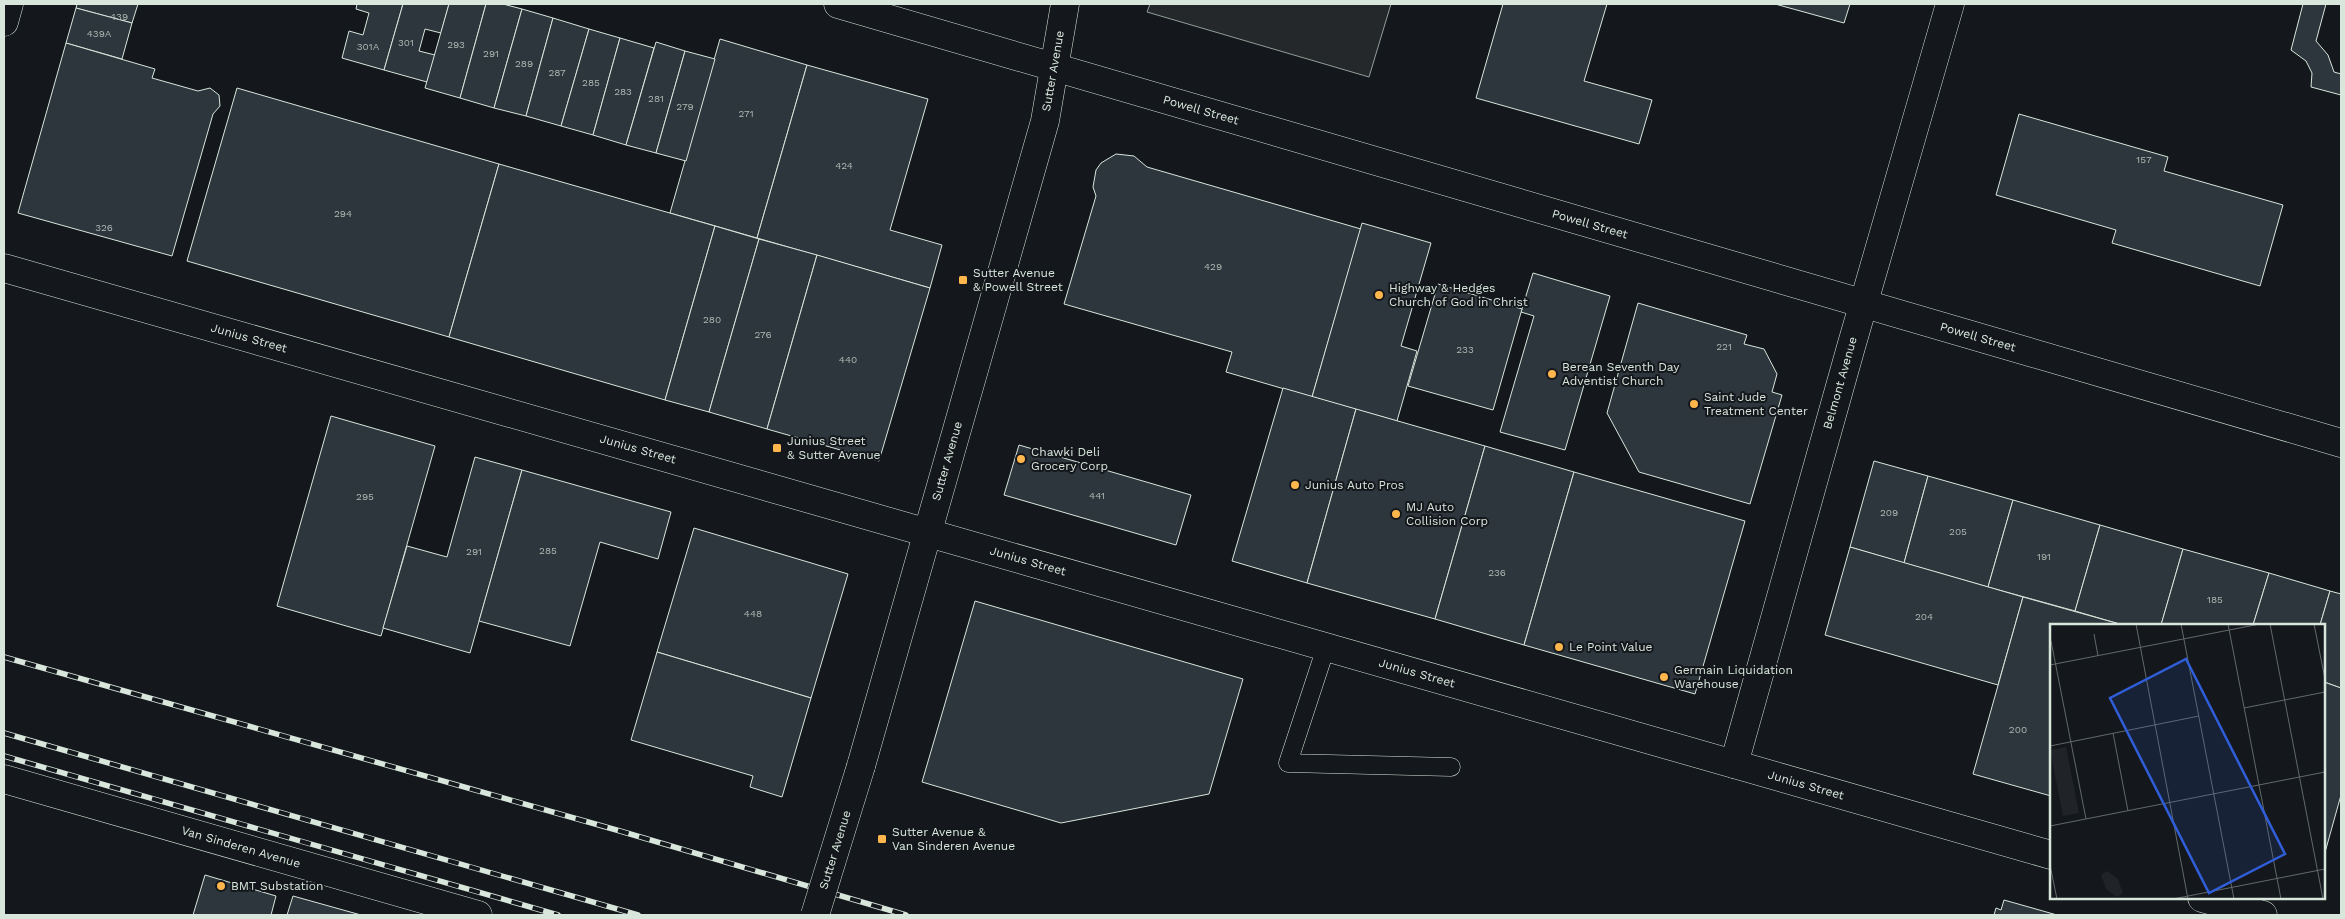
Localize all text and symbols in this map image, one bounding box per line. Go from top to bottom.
house number: 439 [110,11,128,22]
house number: 439A [87,28,112,39]
street label: Sutter Avenue [1039,29,1067,113]
house number: 301 [398,37,414,48]
house number: 293 [447,39,465,50]
house number: 301A [357,41,380,52]
house number: 291 [483,48,499,59]
house number: 289 [515,58,533,69]
house number: 287 [548,67,566,78]
house number: 285 [582,77,600,88]
house number: 283 [614,86,632,97]
house number: 281 [648,93,664,104]
street label: Powell Street [1162,93,1240,127]
house number: 279 [676,101,694,112]
house number: 271 [738,108,754,119]
house number: 157 [2136,154,2152,165]
house number: 424 [835,160,853,171]
street label: Powell Street [1551,207,1629,241]
house number: 294 [334,208,352,219]
house number: 326 [95,222,113,233]
house number: 429 [1204,261,1222,272]
place label: Sutter Avenue & Powell Street [973,266,1063,294]
marker: Sutter Avenue & Powell Street [957,274,969,286]
place label: Highway & Hedges Church of God in Christ [1389,281,1528,309]
marker: Highway & Hedges Church of God in Christ [1373,289,1385,301]
house number: 280 [703,314,721,325]
street label: Junius Street [209,320,289,356]
street label: Powell Street [1939,320,2017,354]
house number: 276 [754,329,772,340]
street label: Belmont Avenue [1820,335,1860,431]
house number: 221 [1716,341,1732,352]
house number: 233 [1456,344,1474,355]
house number: 440 [839,354,857,365]
place label: Berean Seventh Day Adventist Church [1562,360,1680,388]
marker: Berean Seventh Day Adventist Church [1546,368,1558,380]
place label: Saint Jude Treatment Center [1704,390,1808,418]
marker: Saint Jude Treatment Center [1688,398,1700,410]
street label: Sutter Avenue [929,420,965,502]
street label: Junius Street [598,431,678,467]
place label: Junius Street & Sutter Avenue [787,434,881,462]
marker: Junius Street & Sutter Avenue [771,442,783,454]
place label: Chawki Deli Grocery Corp [1031,445,1108,473]
marker: Chawki Deli Grocery Corp [1015,453,1027,465]
place label: Junius Auto Pros [1305,478,1404,492]
marker: Junius Auto Pros [1289,479,1301,491]
house number: 441 [1089,490,1105,501]
house number: 295 [356,491,374,502]
place label: MJ Auto Collision Corp [1406,500,1488,528]
house number: 209 [1880,507,1898,518]
marker: MJ Auto Collision Corp [1390,508,1402,520]
house number: 205 [1949,526,1967,537]
street label: Junius Street [988,543,1068,579]
house number: 285 [539,545,557,556]
house number: 291 [466,546,482,557]
house number: 191 [2037,551,2051,562]
house number: 236 [1488,567,1506,578]
house number: 185 [2207,594,2223,605]
house number: 448 [744,608,762,619]
house number: 204 [1915,611,1933,622]
inset map [2050,624,2325,899]
place label: Le Point Value [1569,640,1653,654]
marker: Le Point Value [1553,641,1565,653]
street label: Junius Street [1377,655,1457,691]
place label: Germain Liquidation Warehouse [1674,663,1793,691]
marker: Germain Liquidation Warehouse [1658,671,1670,683]
house number: 200 [2009,724,2027,735]
street label: Junius Street [1766,767,1846,803]
street label: Sutter Avenue [816,809,854,891]
street label: Van Sinderen Avenue [180,823,302,871]
place label: Sutter Avenue & Van Sinderen Avenue [892,825,1015,853]
marker: Sutter Avenue & Van Sinderen Avenue [876,833,888,845]
place label: BMT Substation [231,879,323,893]
marker: BMT Substation [215,880,227,892]

